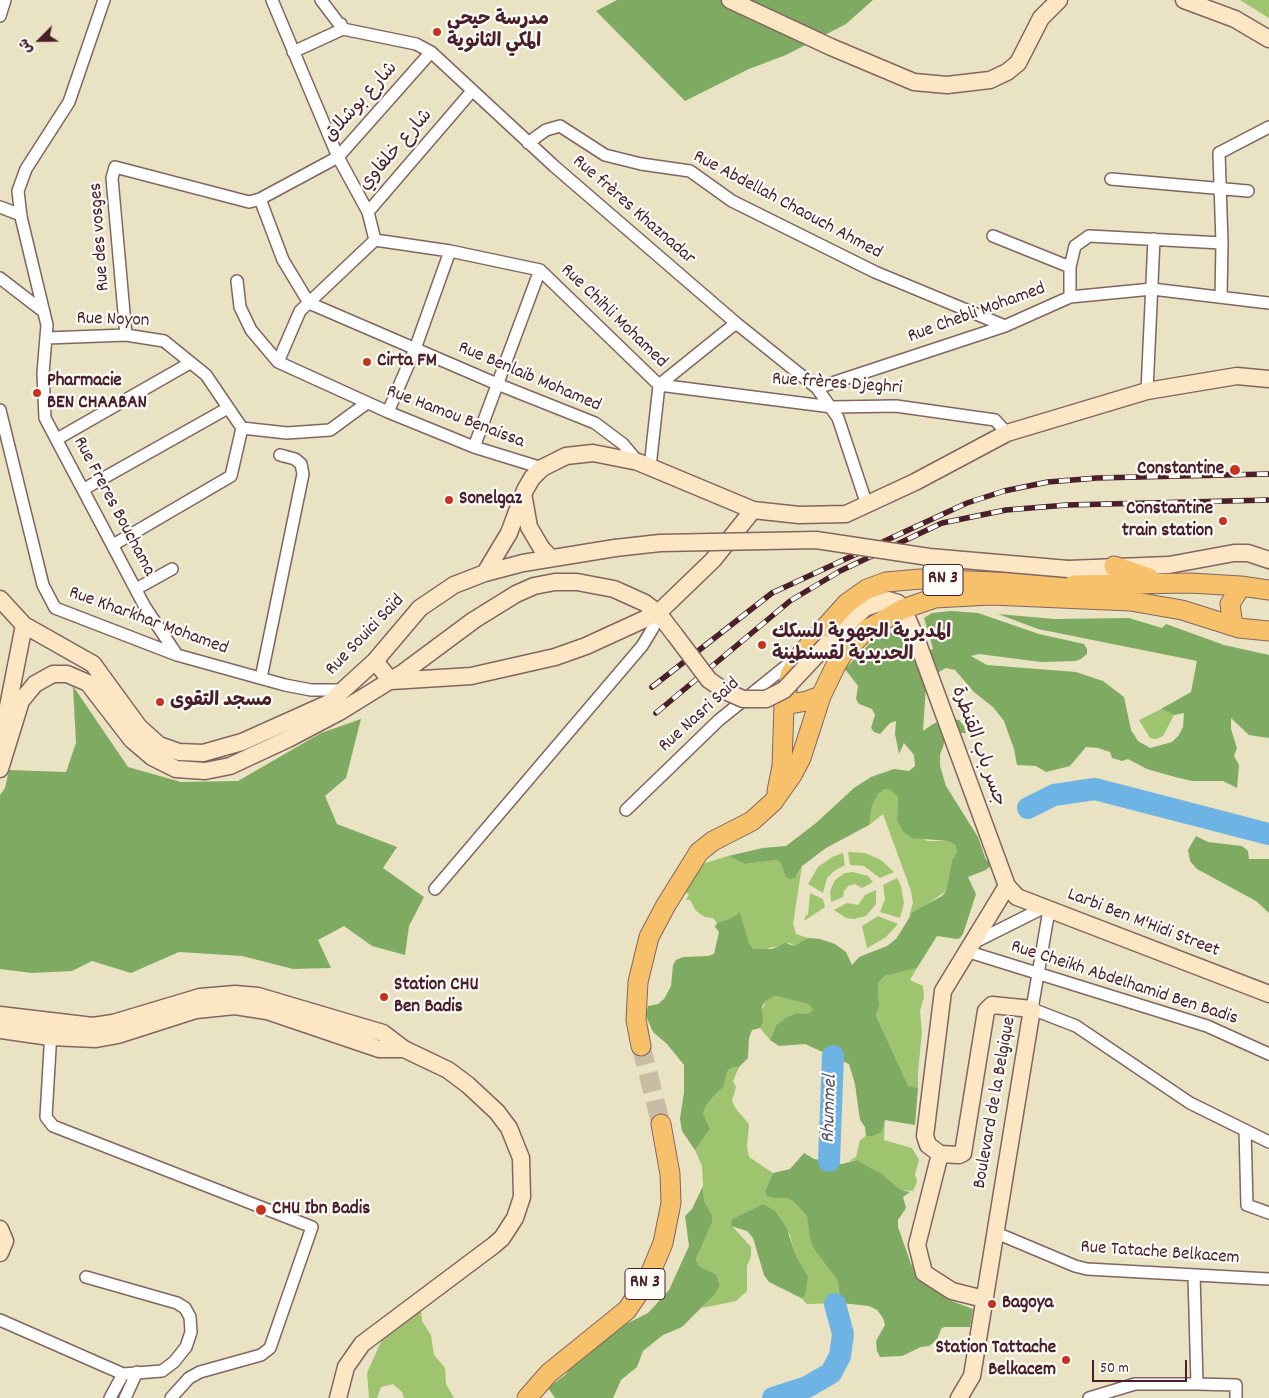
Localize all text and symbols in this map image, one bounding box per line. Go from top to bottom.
place label: مدرسة حيحي المكي الثانوية [447,10,549,54]
north arrow [15,15,65,65]
marker: مدرسة حيحي المكي الثانوية [431,26,443,38]
text: ش [14,35,38,57]
street label: شارع بوشلاق [320,58,404,148]
street label: شارع خلفاوي [355,105,439,197]
street label: Rue Abdellah Chaouch Ahmed [689,146,885,266]
street label: Rue frères Khaznadar [567,151,699,271]
street label: Rue des vosges [86,182,116,292]
street label: Rue Chihli Mohamed [555,260,671,374]
street label: Rue Chebli Mohamed [905,279,1049,349]
street label: Rue Noyon [76,308,150,334]
street label: Rue Benlaib Mohamed [454,338,604,418]
place label: Cirta FM [377,351,437,373]
marker: Cirta FM [361,356,373,368]
street label: Rue frères Djeghri [771,369,903,401]
place label: Pharmacie BEN CHAABAN [47,371,147,415]
street label: Rue Hamou Benaissa [383,381,527,455]
marker: Pharmacie BEN CHAABAN [31,387,43,399]
street label: Rue Freres Bouchama [67,433,159,581]
place label: Constantine [1137,459,1224,481]
marker: Constantine [1228,463,1242,477]
place label: Sonelgaz [459,489,522,511]
marker: Sonelgaz [443,494,455,506]
place label: Constantine train station [1122,499,1213,543]
marker: Constantine train station [1217,515,1229,527]
road number: RN 3 [923,564,963,596]
street label: Rue Kharkhar Mohamed [65,583,231,661]
street label: Rue Souici Saïd [322,591,410,681]
place label: المديرية الجهوية للسكك الحديدية لقسنطينة [772,623,951,667]
marker: المديرية الجهوية للسكك الحديدية لقسنطينة [756,639,768,651]
street label: Rue Nasri Said [655,674,745,758]
street label: جسر باب القنطرة [945,684,1009,810]
place label: مسجد التقوى [170,691,272,713]
marker: مسجد التقوى [154,696,166,708]
street label: Larbi Ben M'Hidi Street [1064,884,1222,964]
street label: Rue Cheikh Abdelhamid Ben Badis [1008,936,1240,1032]
place label: Station CHU Ben Badis [394,975,479,1019]
marker: Station CHU Ben Badis [378,991,390,1003]
street label: Boulevard de la Belgique [970,1015,1022,1191]
water label: Rhummel [818,1074,844,1144]
place label: CHU Ibn Badis [272,1199,370,1221]
marker: CHU Ibn Badis [254,1203,268,1217]
street label: Rue Tatache Belkacem [1080,1237,1240,1271]
road number: RN 3 [625,1268,665,1300]
place label: Bagoya [1002,1293,1053,1315]
marker: Bagoya [986,1298,998,1310]
place label: Station Tattache Belkacem [935,1338,1056,1382]
scale bar [1094,1350,1189,1382]
marker: Station Tattache Belkacem [1060,1354,1072,1366]
text: 50 m [1100,1358,1129,1380]

